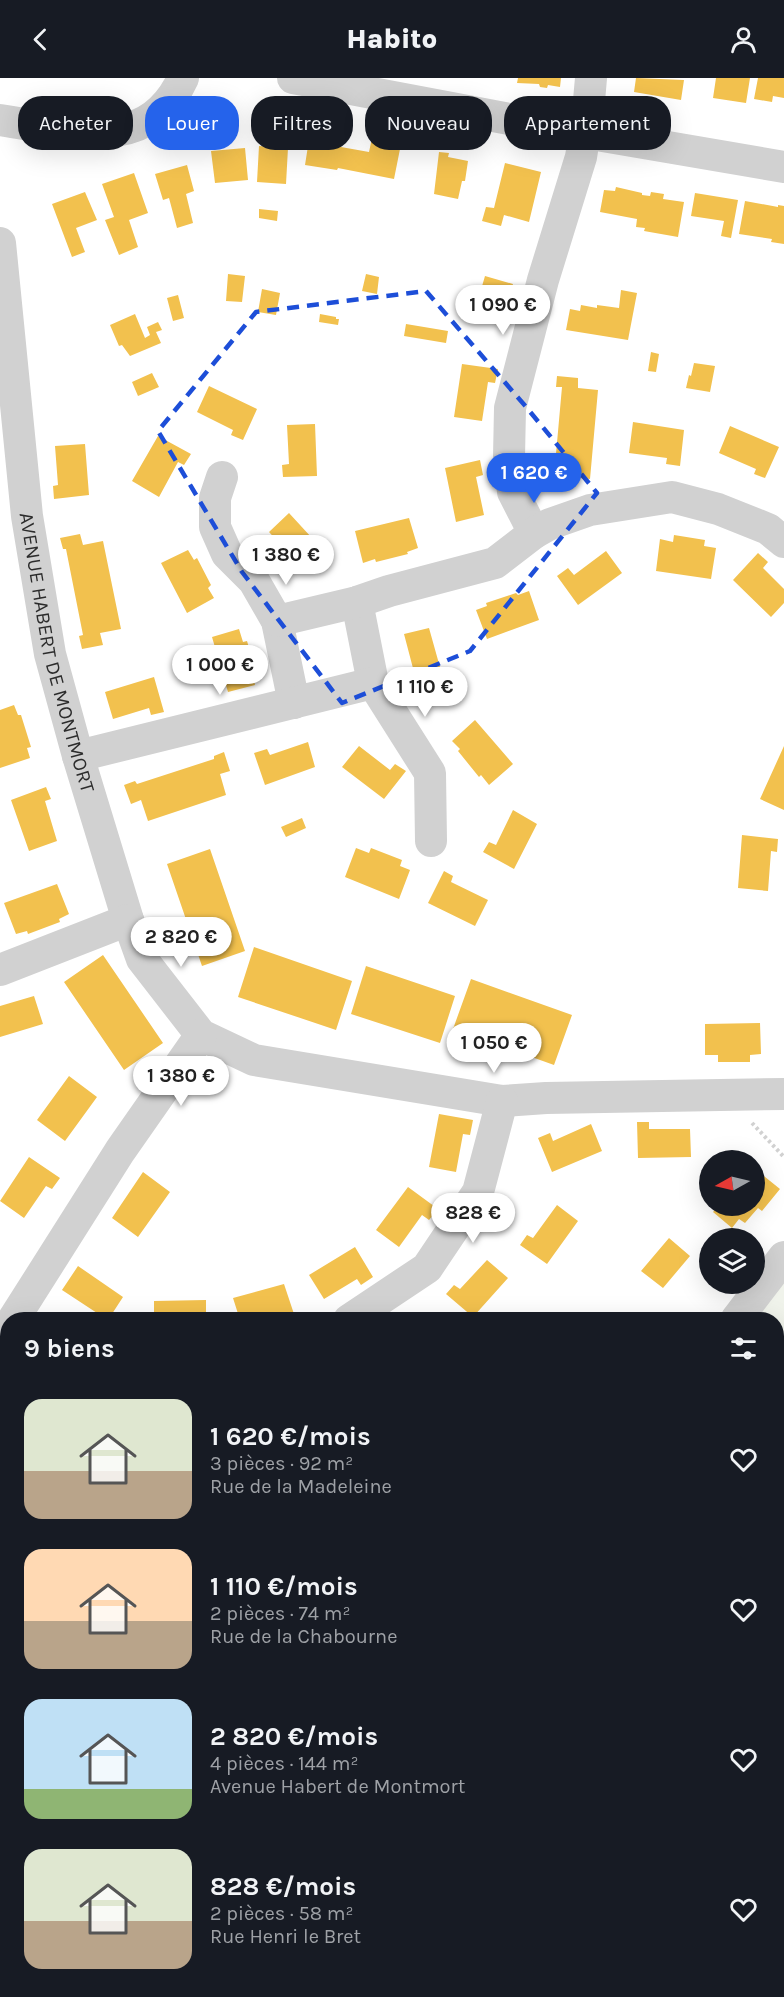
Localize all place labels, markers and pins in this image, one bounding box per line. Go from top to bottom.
pin: 1 090 € [448,285,558,336]
pin: 1 620 € [479,453,589,504]
pin: 1 380 € [231,535,341,586]
pin: 1 000 € [165,645,275,696]
pin: 1 110 € [370,667,480,718]
pin: 2 820 € [126,917,236,968]
pin: 1 050 € [439,1023,549,1074]
pin: 1 380 € [126,1056,236,1107]
pin: 828 € [431,1193,515,1244]

